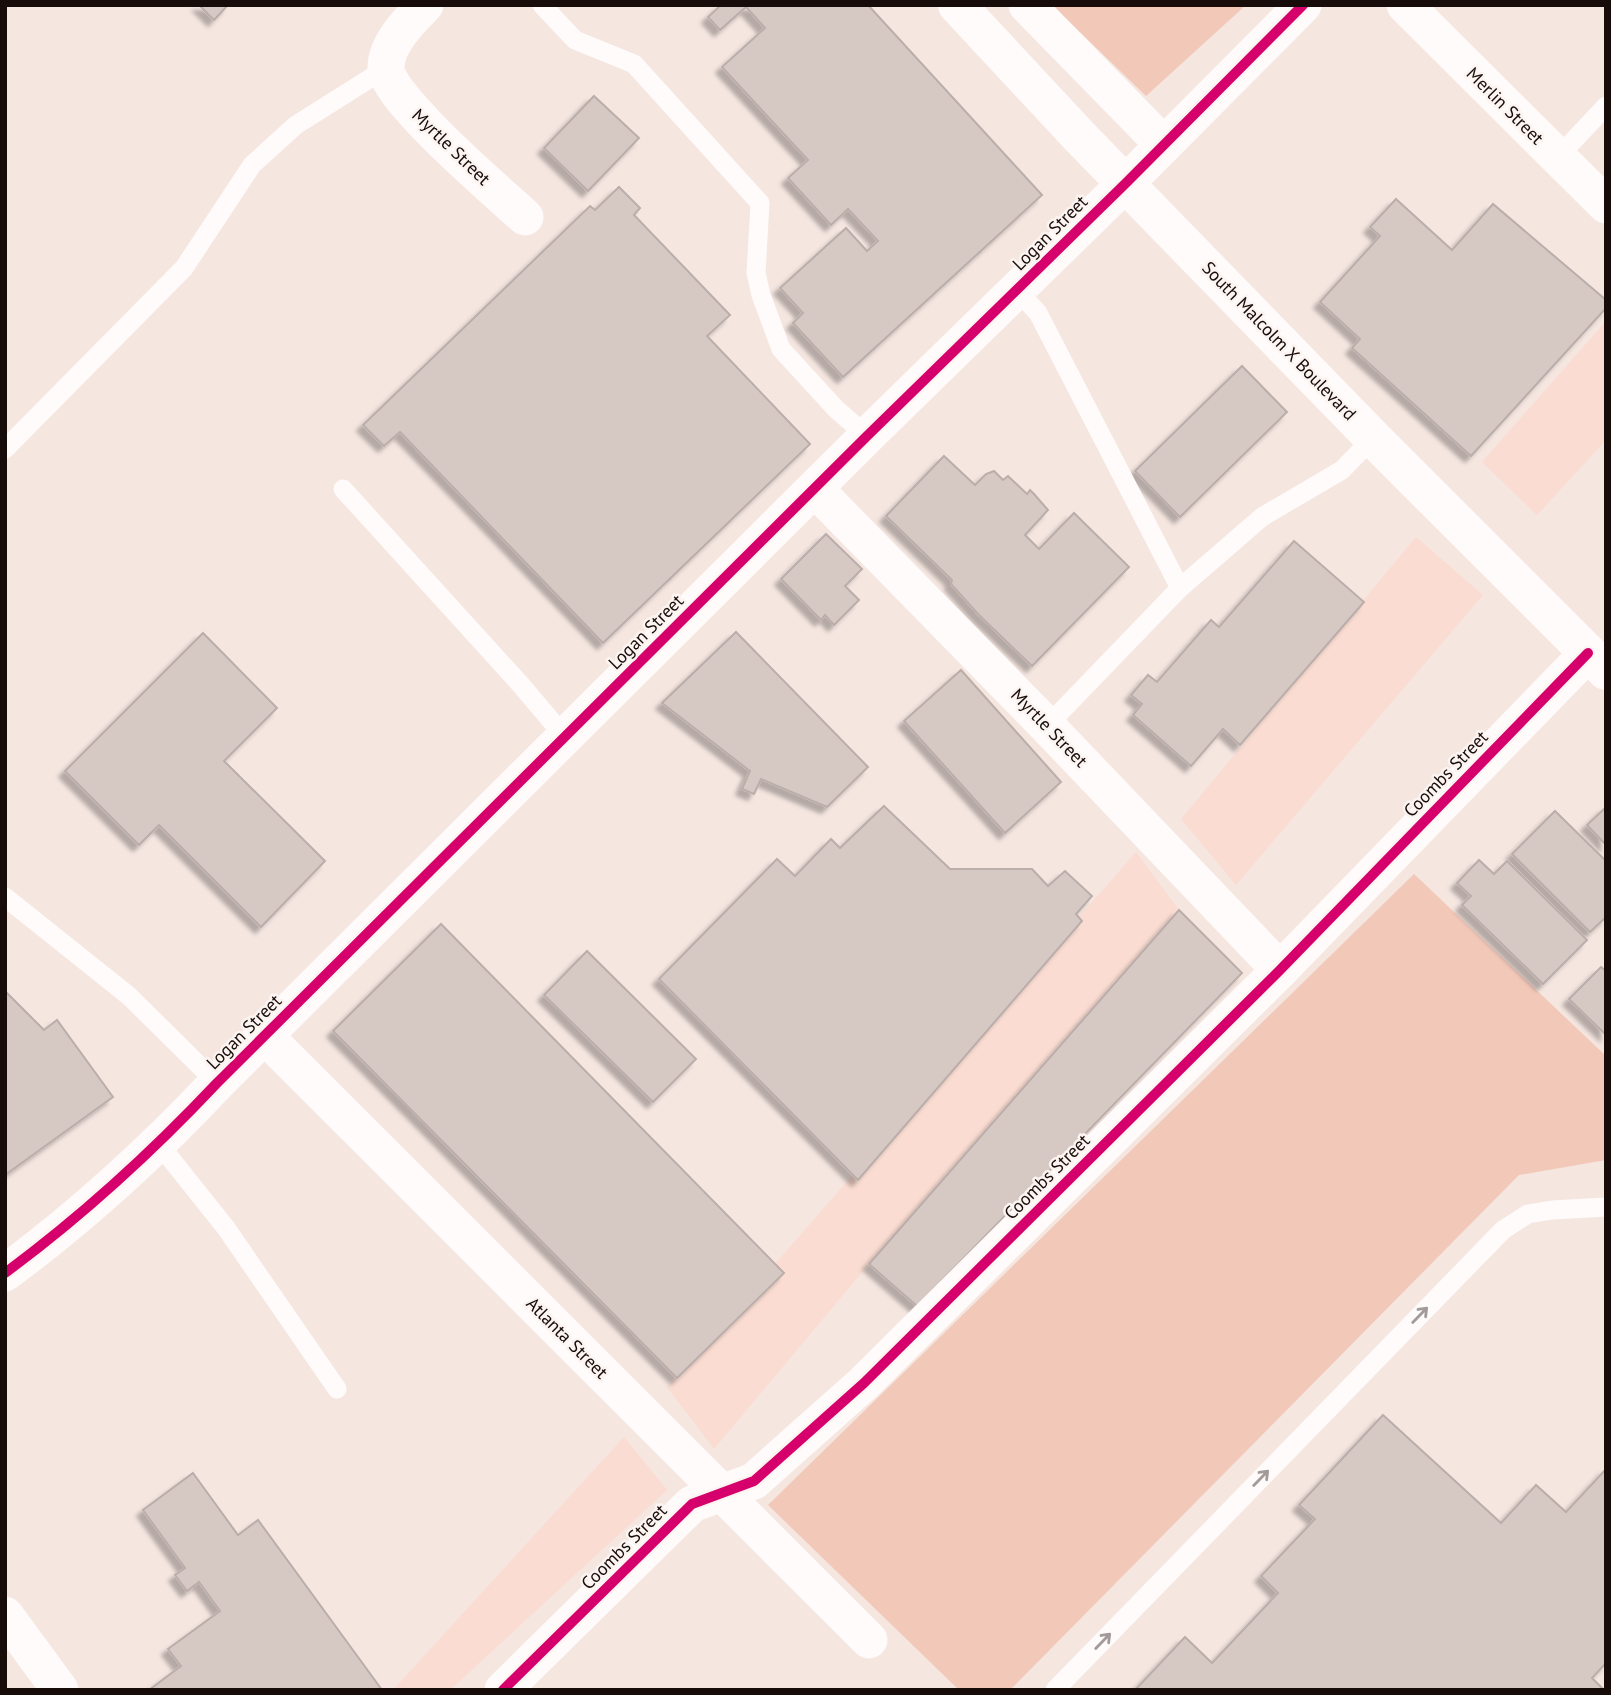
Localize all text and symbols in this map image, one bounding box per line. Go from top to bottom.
street label: Merlin Street [1462,62,1549,149]
street label: Myrtle Street [407,103,496,190]
street label: Logan Street [1007,190,1092,275]
street label: South Malcolm X Boulevard [1197,256,1361,425]
street label: Logan Street [603,589,688,674]
street label: Myrtle Street [1006,683,1093,772]
street label: Coombs Street [1399,726,1493,822]
street label: Logan Street [201,989,286,1074]
street label: Coombs Street [999,1129,1094,1224]
street label: Atlanta Street [522,1292,613,1383]
one-way arrow [1412,1307,1429,1324]
one-way arrow [1253,1470,1270,1487]
street label: Coombs Street [576,1499,671,1594]
one-way arrow [1094,1633,1111,1650]

